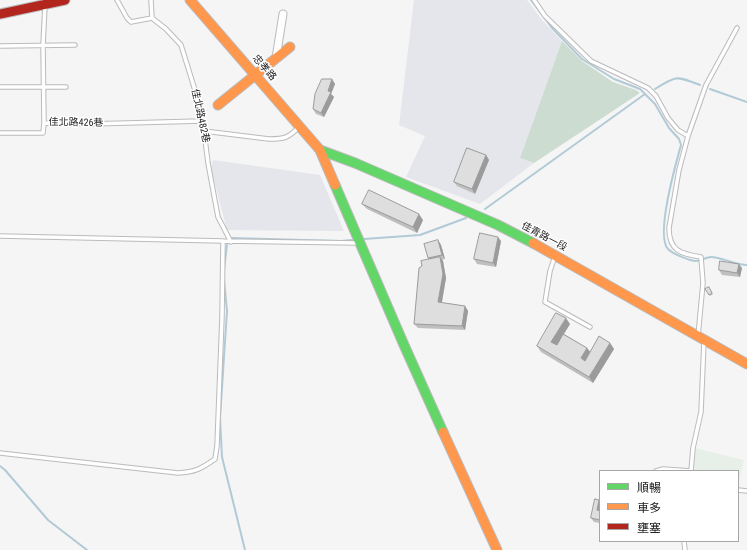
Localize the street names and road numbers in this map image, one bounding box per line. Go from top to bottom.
street label: 忠孝路 [250,53,278,83]
street label: 佳北路482巷 [188,88,212,144]
street label: 佳北路426巷 [48,117,104,129]
street label: 佳青路一段 [519,220,569,254]

